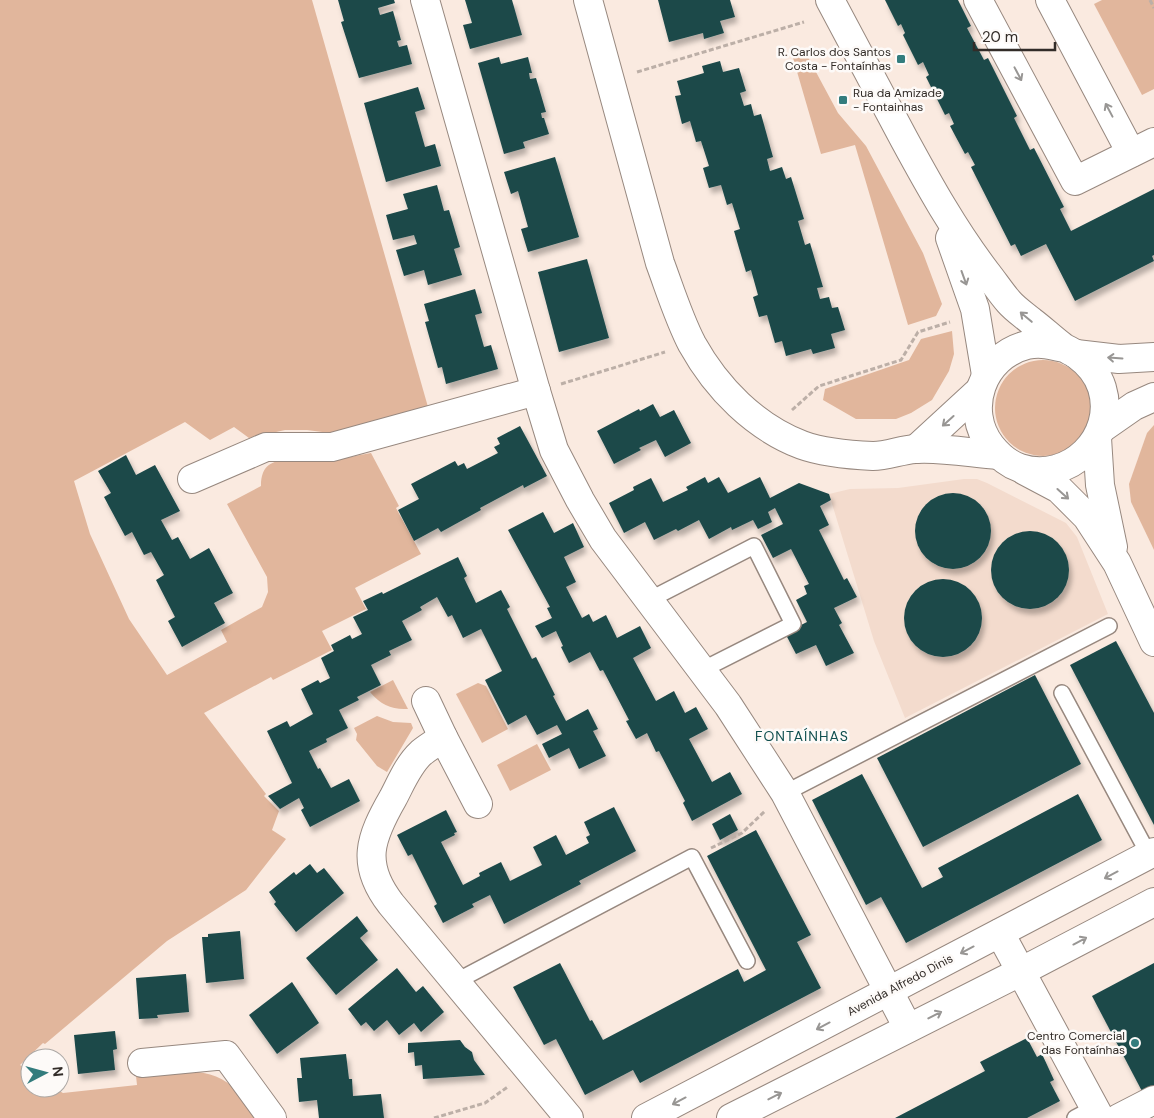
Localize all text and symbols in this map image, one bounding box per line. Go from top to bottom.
scale bar [974,20,1055,52]
text: 20 m [982,27,1018,47]
place label: R. Carlos dos Santos Costa - Fontaínhas [778,44,891,74]
marker: R. Carlos dos Santos Costa - Fontaínhas [895,53,907,65]
one-way arrow [1013,66,1023,81]
place label: Rua da Amizade - Fontainhas [853,85,942,115]
marker: Rua da Amizade - Fontainhas [837,94,849,106]
one-way arrow [1104,103,1113,118]
one-way arrow [960,269,969,285]
one-way arrow [1020,311,1033,322]
one-way arrow [1107,354,1123,363]
one-way arrow [941,415,954,427]
one-way arrow [1057,488,1070,499]
district label: FONTAÍNHAS [755,727,849,745]
one-way arrow [1104,871,1119,880]
one-way arrow [1072,936,1087,945]
one-way arrow [960,946,975,955]
street label: Avenida Alfredo Dinis [844,950,956,1020]
one-way arrow [928,1010,943,1020]
one-way arrow [816,1022,831,1031]
place label: Centro Comercial das Fontaínhas [1027,1028,1125,1058]
marker: Centro Comercial das Fontaínhas [1129,1037,1141,1049]
north arrow [20,1048,70,1098]
text: N [48,1066,67,1078]
one-way arrow [767,1091,782,1100]
one-way arrow [672,1097,687,1106]

